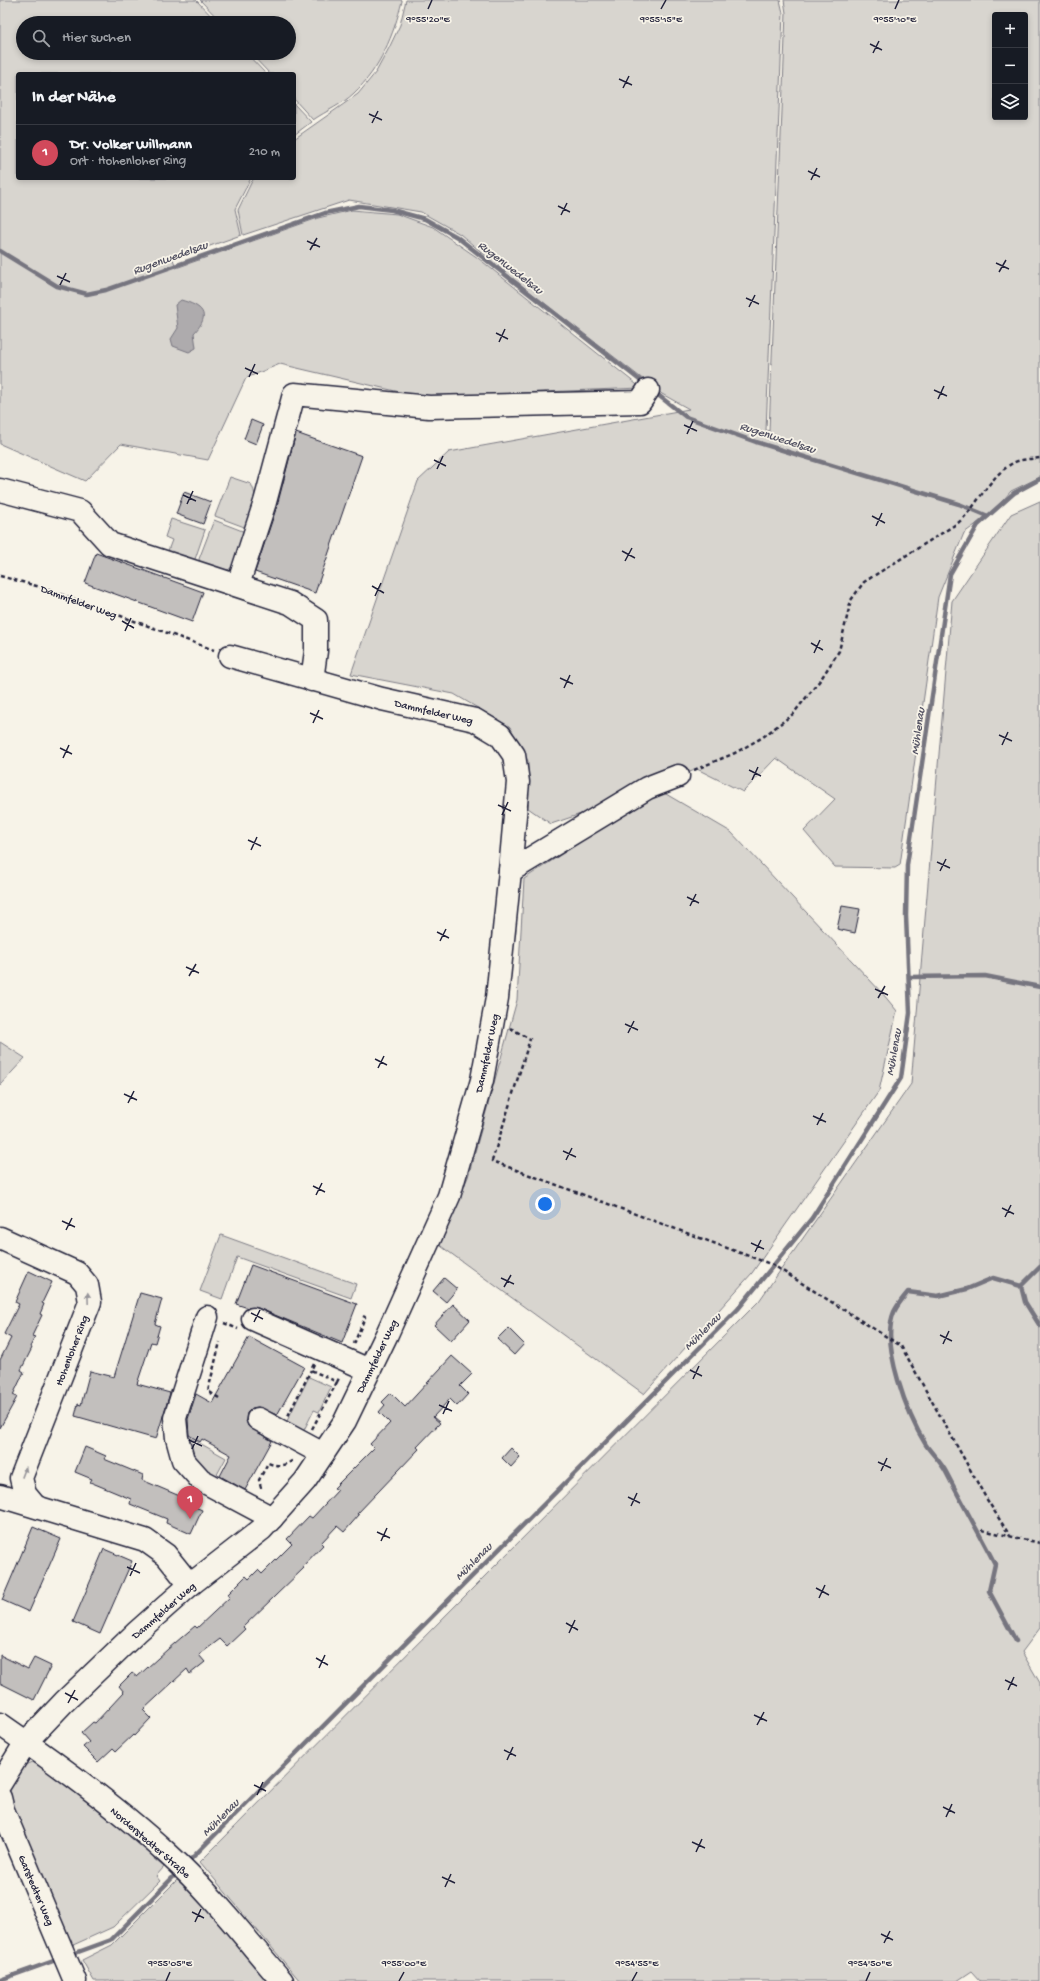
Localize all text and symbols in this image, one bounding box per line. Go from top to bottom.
map controls [992,12,1028,120]
button: + [992,12,1028,48]
text: 9°55'20"E [405,14,451,26]
text: 9°55'15"E [639,14,683,26]
text: 9°55'10"E [873,14,917,26]
search box [16,16,296,60]
icon: search [30,27,52,49]
text: Hier suchen [62,29,131,47]
button: − [992,48,1028,84]
button: layers [992,84,1028,120]
text: In der Nähe [32,88,115,108]
text: Dr. Volker Willmann [70,136,192,154]
text: 1 [42,145,48,160]
text: 210 m [249,145,280,160]
text: Ort · Hohenloher Ring [70,154,186,169]
water label: Rugenwedelsau [131,238,211,279]
water label: Rugenwedelsau [474,239,546,299]
water label: Rugenwedelsau [738,420,818,458]
street label: Dammfelder Weg [38,582,118,622]
street label: Dammfelder Weg [392,697,474,728]
water label: Mühlenau [909,706,929,756]
street label: Dammfelder Weg [473,1013,502,1095]
water label: Mühlenau [884,1027,906,1077]
your location [535,1194,555,1214]
one-way arrow [85,1292,92,1304]
water label: Mühlenau [682,1310,726,1354]
street label: Hohenloher Ring [54,1314,92,1388]
street label: Dammfelder Weg [353,1318,401,1396]
one-way arrow [21,1465,27,1477]
pin: 1 [177,1486,203,1519]
water label: Mühlenau [453,1540,497,1584]
street label: Dammfelder Weg [129,1580,199,1643]
water label: Mühlenau [200,1796,244,1840]
street label: Norderstedter Straße [107,1805,192,1882]
street label: Garstedter Weg [15,1854,55,1928]
text: 9°55'05"E [147,1958,193,1970]
text: 9°55'00"E [381,1958,427,1970]
text: 9°54'55"E [615,1958,659,1970]
text: 9°54'50"E [847,1958,892,1970]

